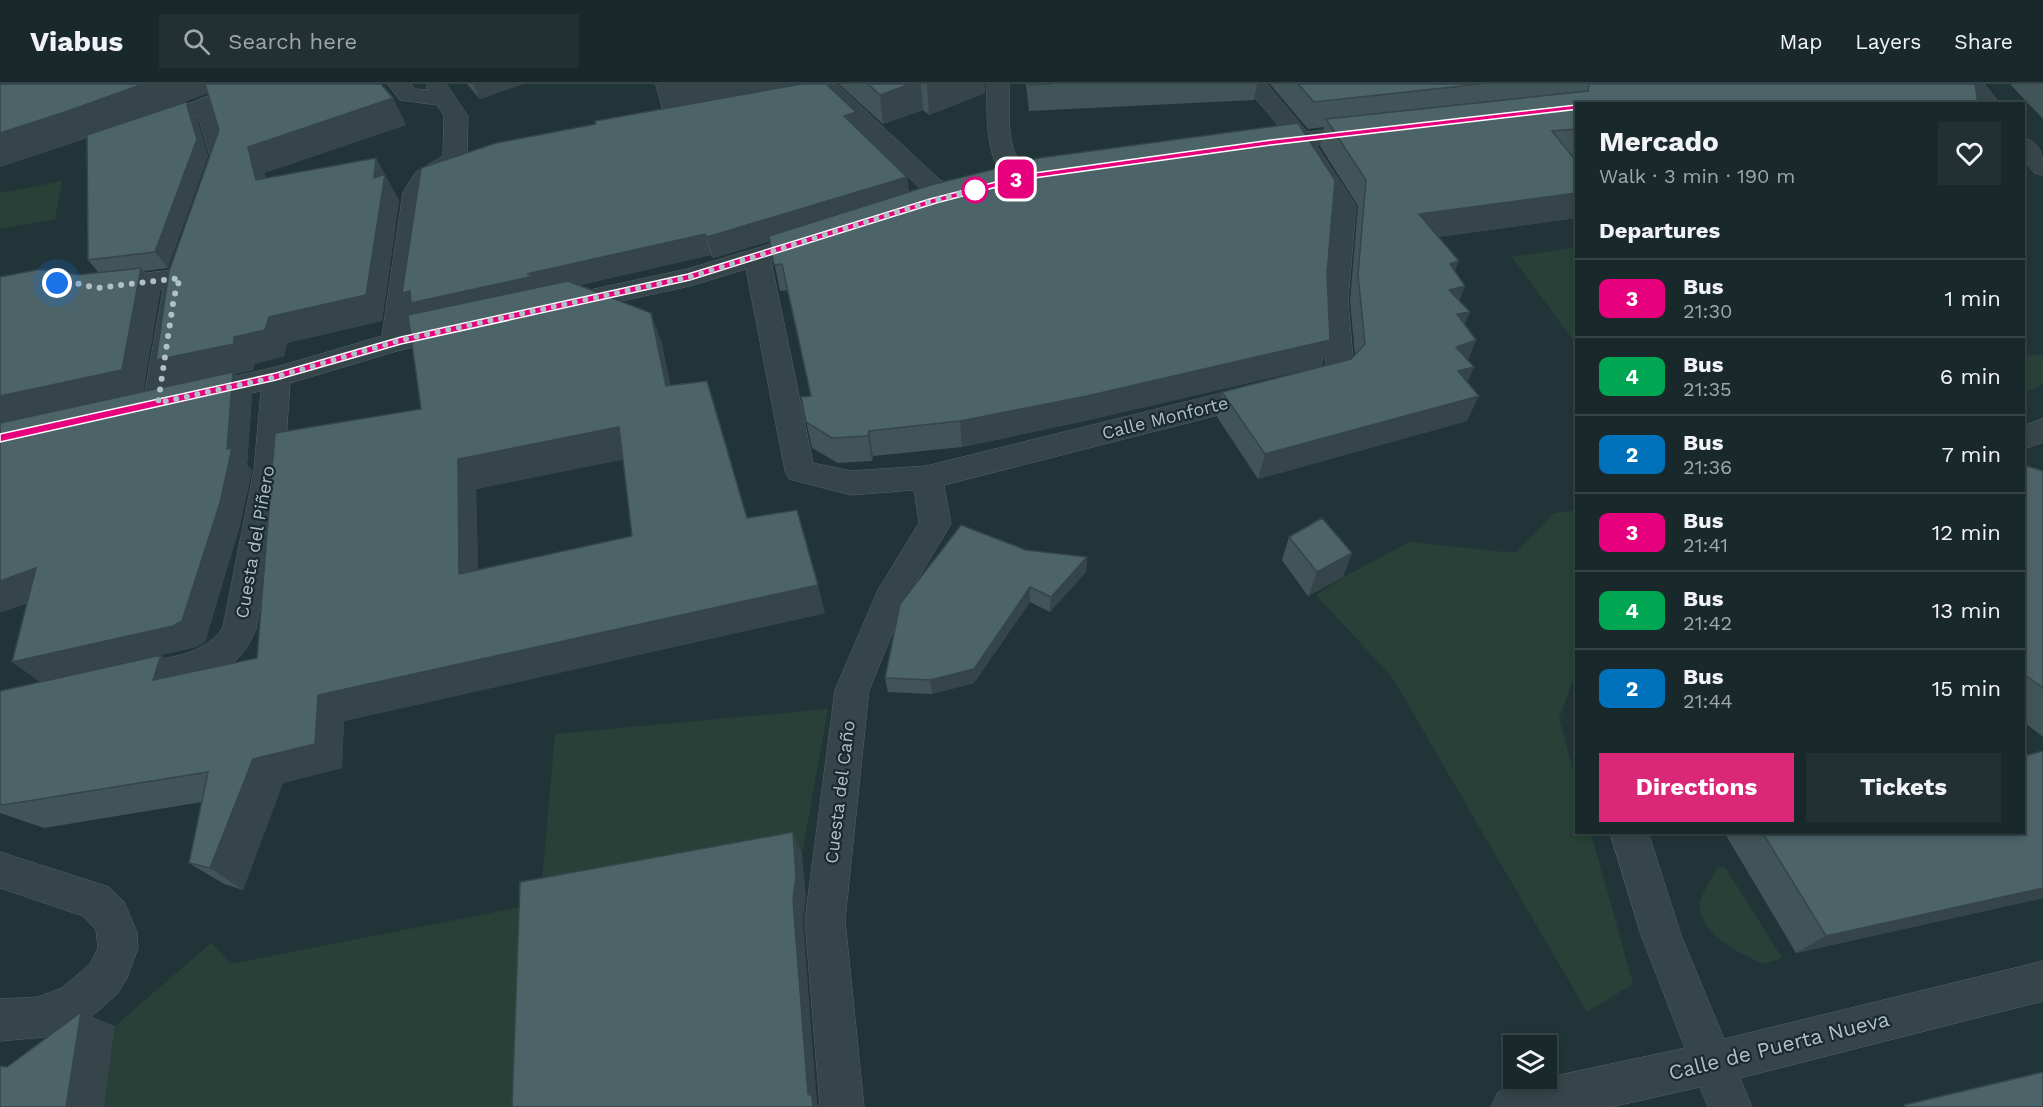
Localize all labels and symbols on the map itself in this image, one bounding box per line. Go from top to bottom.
line badge: 3 [996,160,1036,199]
unlabelled marker [962,177,988,203]
your location [42,268,72,298]
street label: Calle Monforte [1100,392,1230,443]
street label: Cuesta del Piñero [231,464,278,620]
street label: Cuesta del Caño [820,719,859,865]
street label: Calle de Puerta Nueva [1666,1006,1892,1085]

